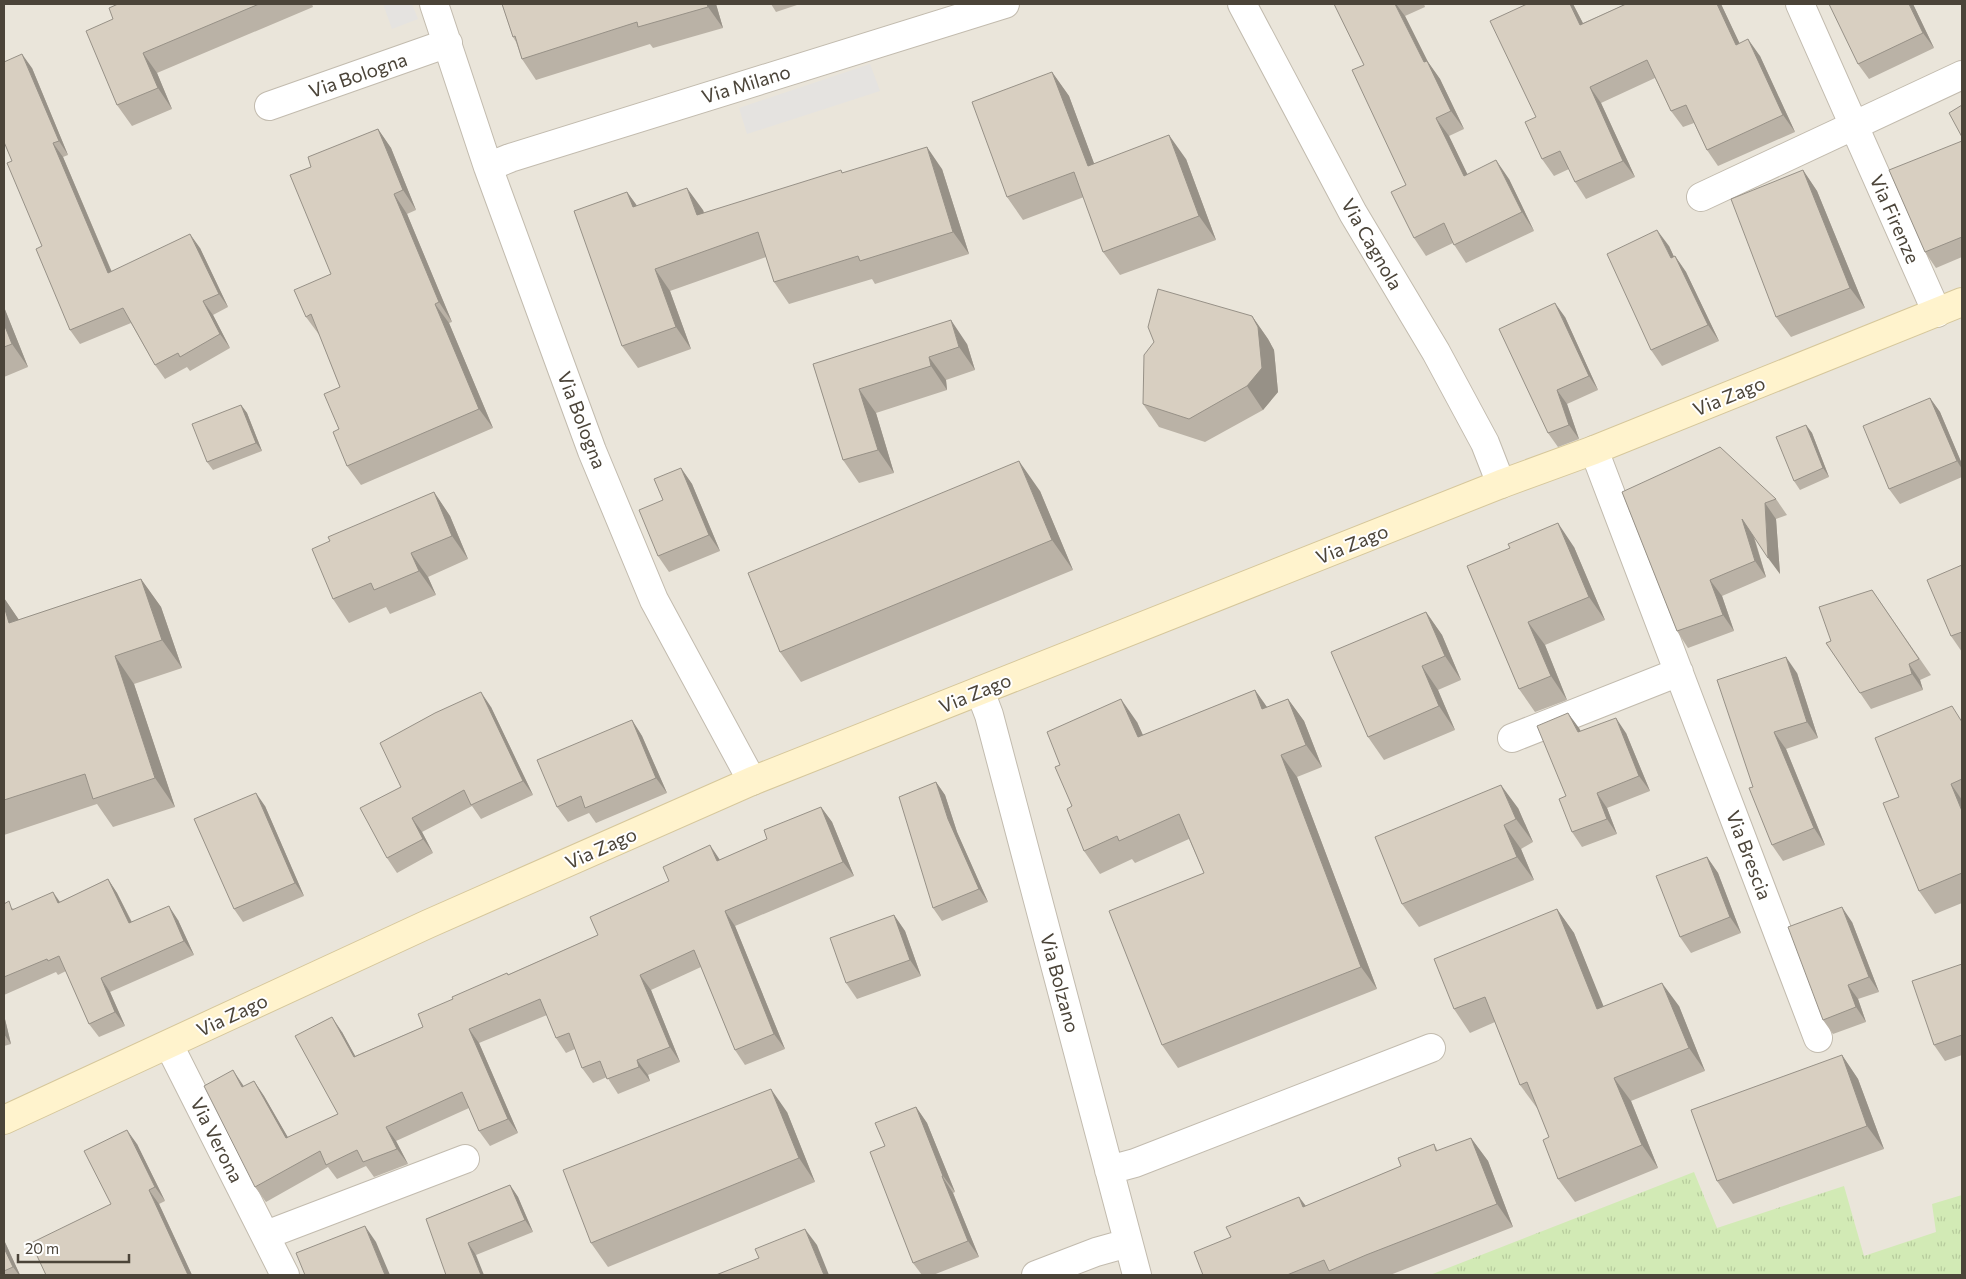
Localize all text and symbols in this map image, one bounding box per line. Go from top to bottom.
street label: Via Bologna [306,47,410,102]
street label: Via Milano [699,59,793,108]
street label: Via Firenze [1866,171,1925,267]
street label: Via Cagnola [1337,194,1408,294]
street label: Via Bologna [553,368,612,472]
street label: Via Zago [1689,371,1768,420]
street label: Via Zago [1312,519,1391,568]
street label: Via Zago [935,668,1014,717]
street label: Via Brescia [1722,807,1777,903]
street label: Via Zago [562,822,640,873]
street label: Via Bolzano [1036,931,1085,1035]
street label: Via Zago [193,988,271,1041]
street label: Via Verona [186,1093,249,1186]
scale bar [18,1232,129,1264]
text: 20 m [25,1239,59,1257]

